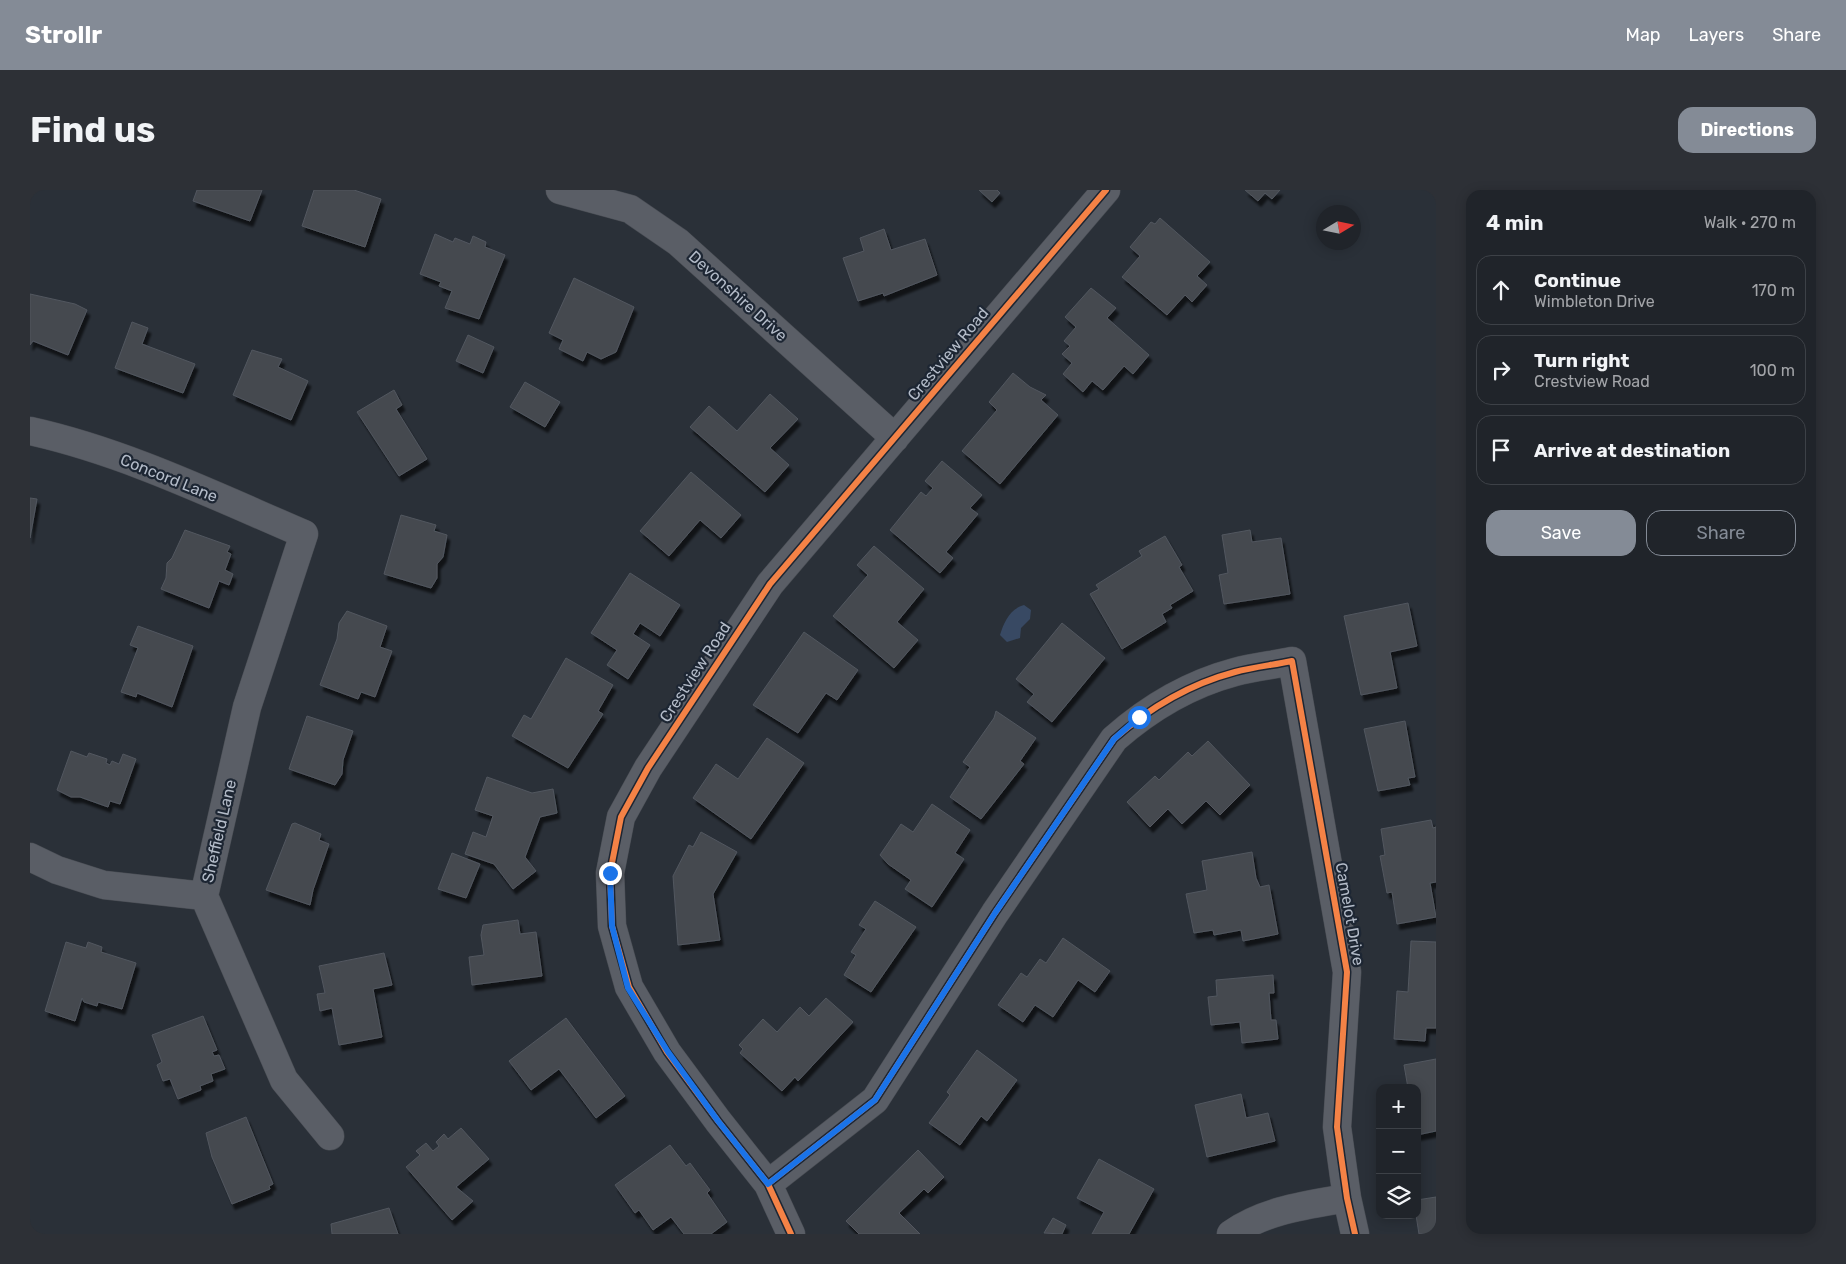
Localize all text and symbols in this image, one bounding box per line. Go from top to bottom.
text: Strollr [25,21,102,49]
text: Map [1626,24,1661,46]
text: Layers [1689,24,1744,46]
text: Share [1772,24,1821,46]
button: Directions [1678,107,1816,153]
text: Find us [30,109,155,151]
north arrow [1316,205,1361,250]
text: 4 min [1486,210,1544,235]
text: Walk · 270 m [1704,213,1796,232]
street label: Devonshire Drive [685,247,791,345]
text: Continue [1534,269,1621,292]
icon: ahead [1487,276,1515,304]
text: 170 m [1752,281,1795,300]
text: Wimbleton Drive [1534,292,1655,311]
street label: Crestview Road [904,304,992,404]
text: Turn right [1534,349,1629,372]
icon: right [1487,356,1515,384]
text: 100 m [1750,361,1795,380]
text: Crestview Road [1534,372,1650,391]
icon: arrive [1487,436,1515,464]
text: Arrive at destination [1534,439,1730,462]
street label: Concord Lane [118,450,221,506]
button: Save [1486,510,1636,556]
button: Share [1646,510,1796,556]
street label: Crestview Road [656,618,734,726]
route start [1128,706,1151,729]
street label: Sheffield Lane [198,778,240,884]
street label: Camelot Drive [1332,861,1368,967]
route end [599,862,622,885]
map controls [1376,1084,1421,1219]
button: + [1376,1084,1421,1129]
button: − [1376,1129,1421,1174]
button: layers [1376,1174,1421,1219]

